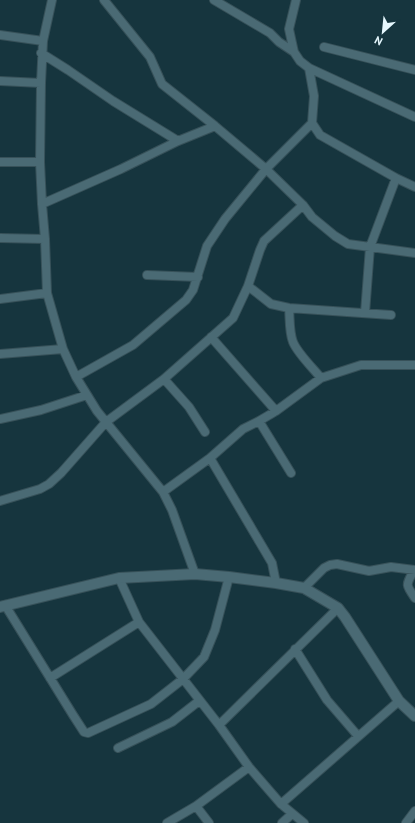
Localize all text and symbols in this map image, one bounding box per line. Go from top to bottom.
north arrow [363,12,403,52]
text: N [372,33,385,49]

